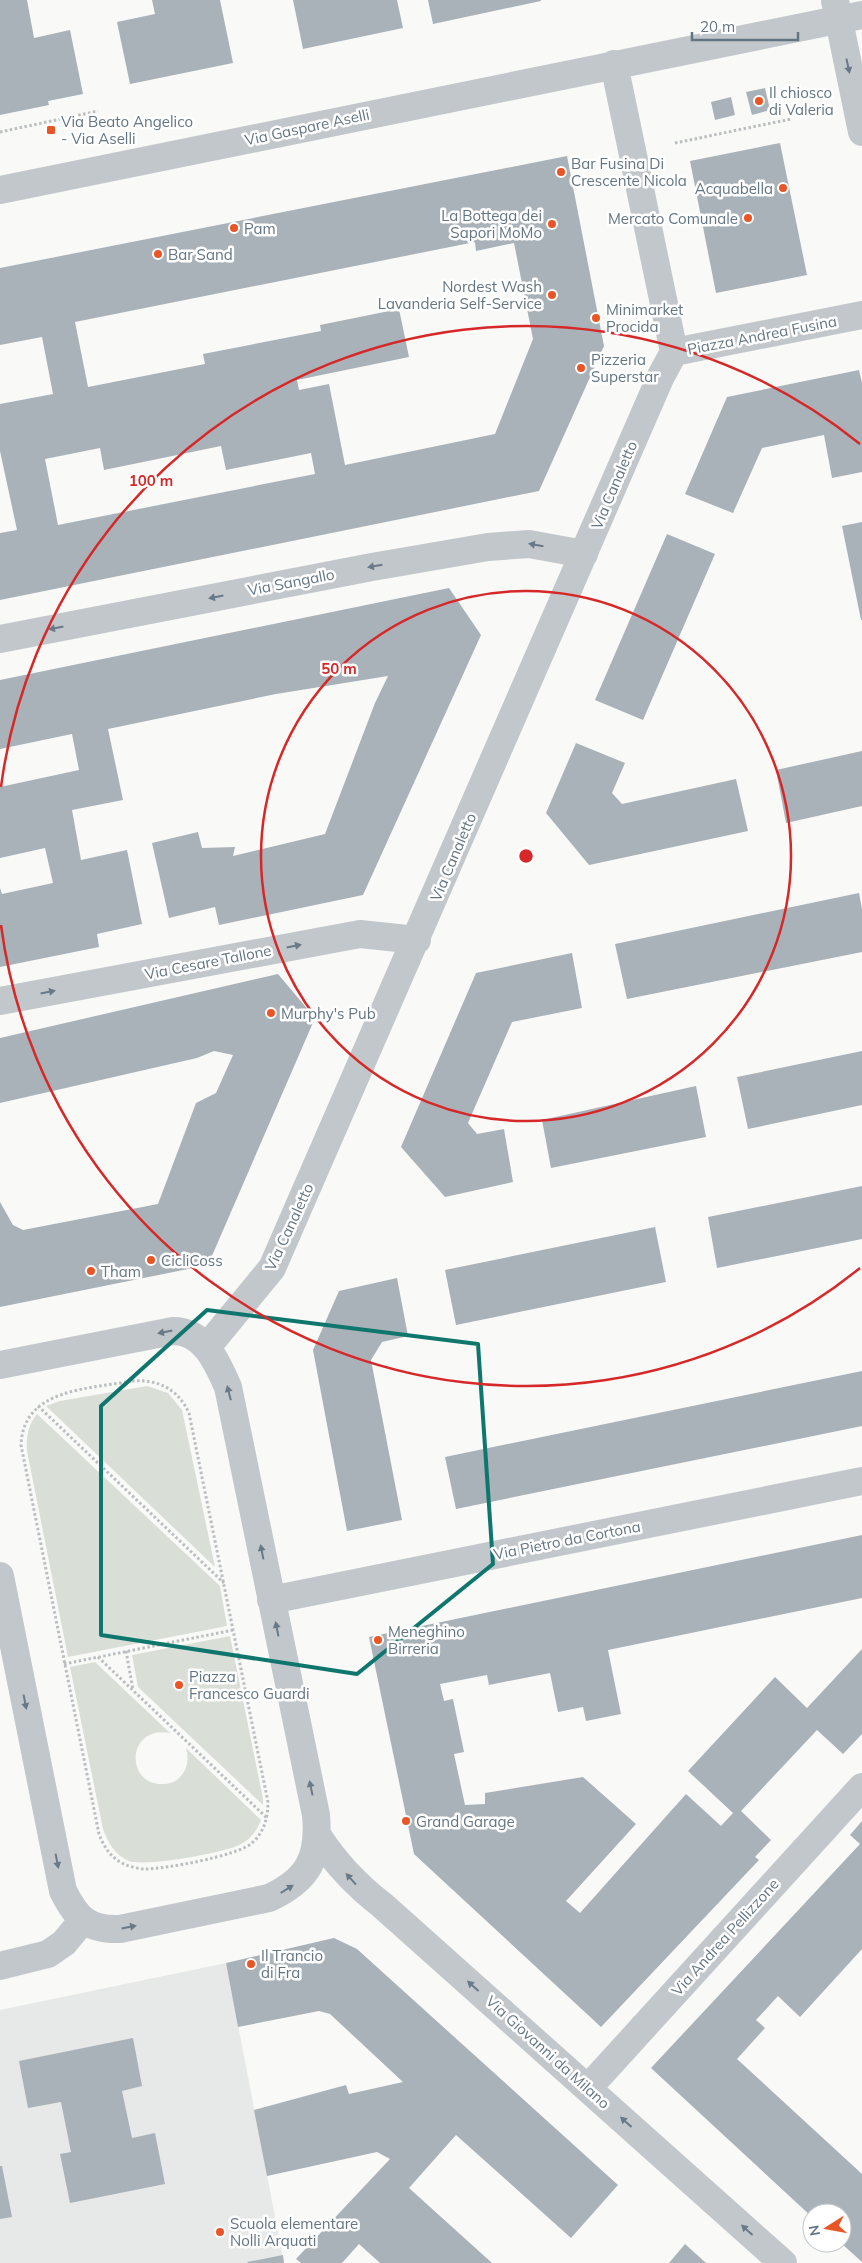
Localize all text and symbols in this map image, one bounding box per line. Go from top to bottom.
scale bar [692,10,798,42]
text: 20 m [700,17,735,36]
one-way arrow [845,59,853,75]
place label: Il chiosco di Valeria [769,83,834,119]
marker: Il chiosco di Valeria [753,95,765,107]
street label: Via Gaspare Aselli [243,105,371,149]
place label: Via Beato Angelico - Via Aselli [61,112,193,148]
marker: Via Beato Angelico - Via Aselli [45,124,57,136]
place label: Bar Fusina Di Crescente Nicola [571,154,687,190]
marker: Bar Fusina Di Crescente Nicola [555,166,567,178]
place label: Acquabella [695,179,773,198]
marker: Acquabella [777,182,789,194]
place label: La Bottega dei Sapori MoMo [441,206,542,242]
place label: Mercato Comunale [608,209,738,228]
marker: Mercato Comunale [742,212,754,224]
marker: La Bottega dei Sapori MoMo [546,218,558,230]
place label: Pam [244,219,276,238]
marker: Pam [228,222,240,234]
place label: Bar Sand [168,245,233,264]
marker: Bar Sand [152,248,164,260]
place label: Nordest Wash Lavanderia Self-Service [378,277,542,313]
marker: Nordest Wash Lavanderia Self-Service [546,289,558,301]
place label: Minimarket Procida [606,300,683,336]
street label: Piazza Andrea Fusina [686,311,838,359]
marker: Minimarket Procida [590,312,602,324]
place label: Pizzeria Superstar [591,350,659,386]
marker: Pizzeria Superstar [575,362,587,374]
street label: Via Canaletto [587,438,641,532]
text: 100 m [129,471,173,490]
one-way arrow [528,541,544,549]
one-way arrow [367,563,383,571]
street label: Via Sangallo [246,564,336,600]
one-way arrow [208,593,224,601]
one-way arrow [48,625,64,633]
text: 50 m [321,659,357,678]
street label: Via Canaletto [426,810,480,904]
centre of rings [517,847,535,865]
street label: Via Cesare Tallone [143,940,273,984]
one-way arrow [286,942,301,950]
one-way arrow [40,988,56,996]
place label: Murphy's Pub [281,1004,376,1023]
marker: Murphy's Pub [265,1007,277,1019]
street label: Via Canaletto [260,1180,318,1274]
place label: CicliCoss [161,1251,223,1270]
marker: CicliCoss [145,1254,157,1266]
place label: Tham [101,1262,141,1281]
marker: Tham [85,1265,97,1277]
one-way arrow [156,1329,172,1337]
one-way arrow [225,1386,233,1401]
street label: Via Pietro da Cortona [492,1516,642,1564]
one-way arrow [257,1544,265,1560]
one-way arrow [273,1622,281,1637]
place label: Meneghino Birreria [388,1622,465,1658]
marker: Meneghino Birreria [372,1634,384,1646]
place label: Piazza Francesco Guardi [189,1667,310,1703]
marker: Piazza Francesco Guardi [173,1679,185,1691]
one-way arrow [21,1694,29,1710]
one-way arrow [306,1780,314,1796]
place label: Grand Garage [416,1812,515,1831]
marker: Grand Garage [400,1815,412,1827]
one-way arrow [53,1853,61,1869]
one-way arrow [345,1873,357,1885]
street label: Via Andrea Pellizzone [667,1874,783,2000]
one-way arrow [280,1884,293,1894]
one-way arrow [122,1922,138,1930]
place label: Il Trancio di Fra [261,1946,323,1982]
marker: Il Trancio di Fra [245,1958,257,1970]
one-way arrow [467,1980,479,1992]
street label: Via Giovanni da Milano [482,1991,614,2113]
one-way arrow [620,2116,632,2128]
north arrow [802,2203,852,2253]
place label: Scuola elementare Nolli Arquati [230,2214,358,2250]
text: N [804,2224,824,2237]
one-way arrow [740,2225,753,2236]
marker: Scuola elementare Nolli Arquati [214,2226,226,2238]

